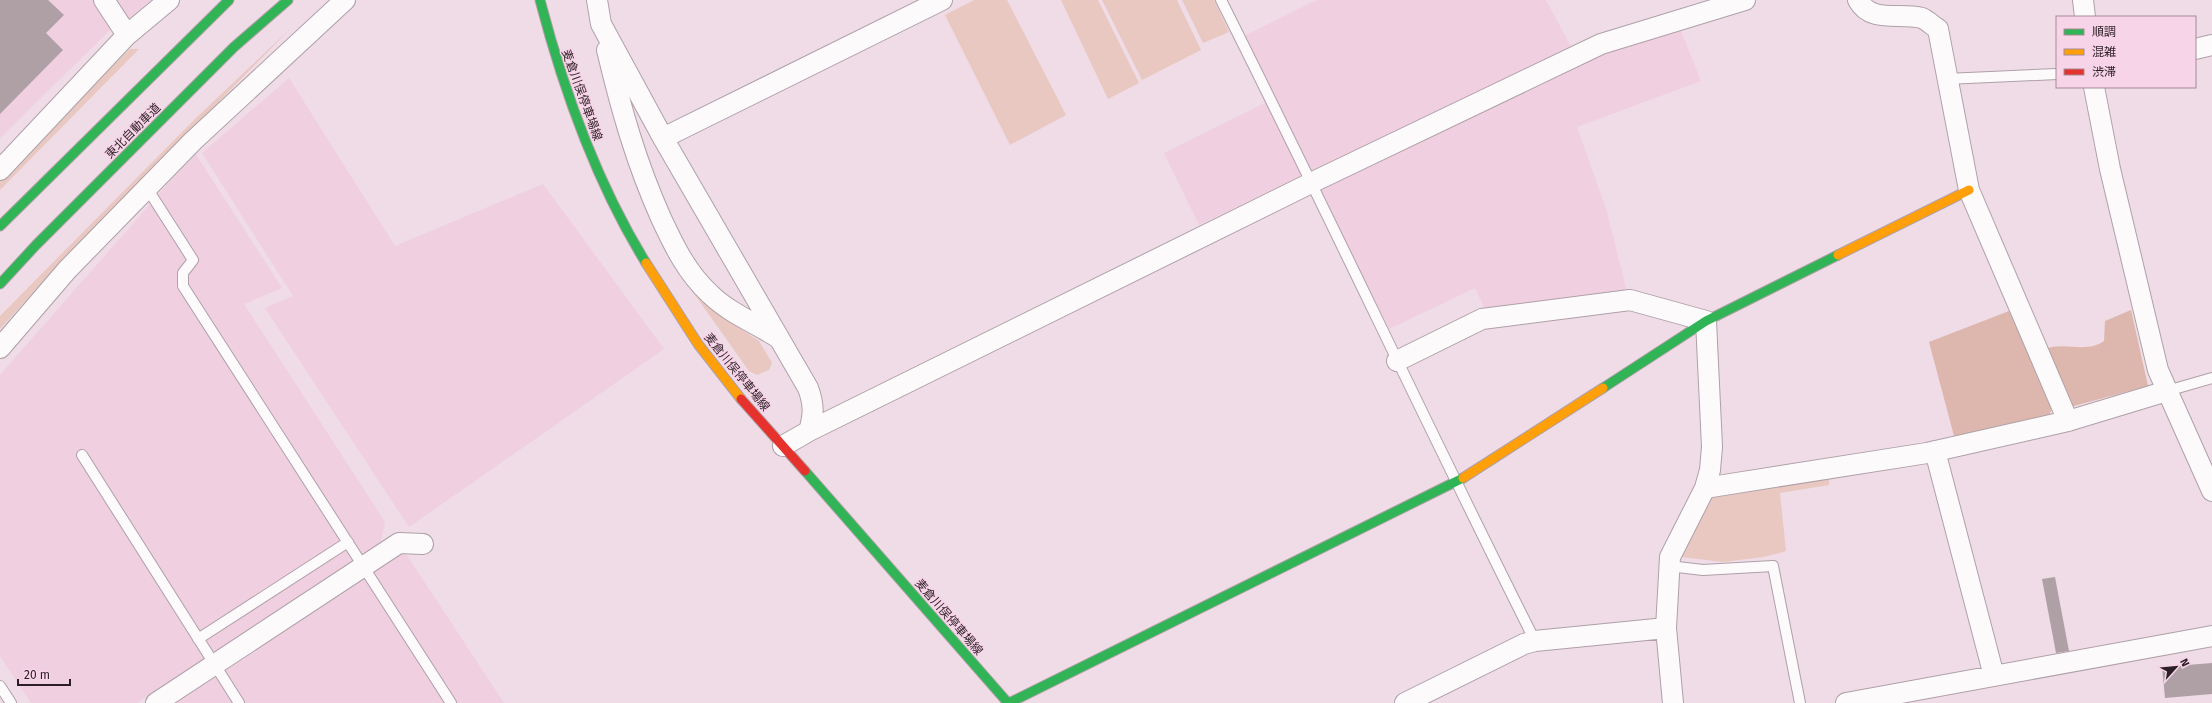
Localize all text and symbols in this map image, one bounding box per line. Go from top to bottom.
legend [2056,16,2196,88]
text: 順調 [2092,25,2116,39]
text: 混雑 [2092,45,2116,59]
street label: 麦倉川俣停車場線 [559,47,605,143]
text: 渋滞 [2092,65,2116,79]
street label: 東北自動車道 [103,101,163,161]
street label: 麦倉川俣停車場線 [701,330,773,414]
street label: 麦倉川俣停車場線 [912,576,986,658]
north arrow [2156,647,2196,687]
text: N [2177,656,2192,669]
scale bar [18,661,70,687]
text: 20 m [24,668,50,682]

